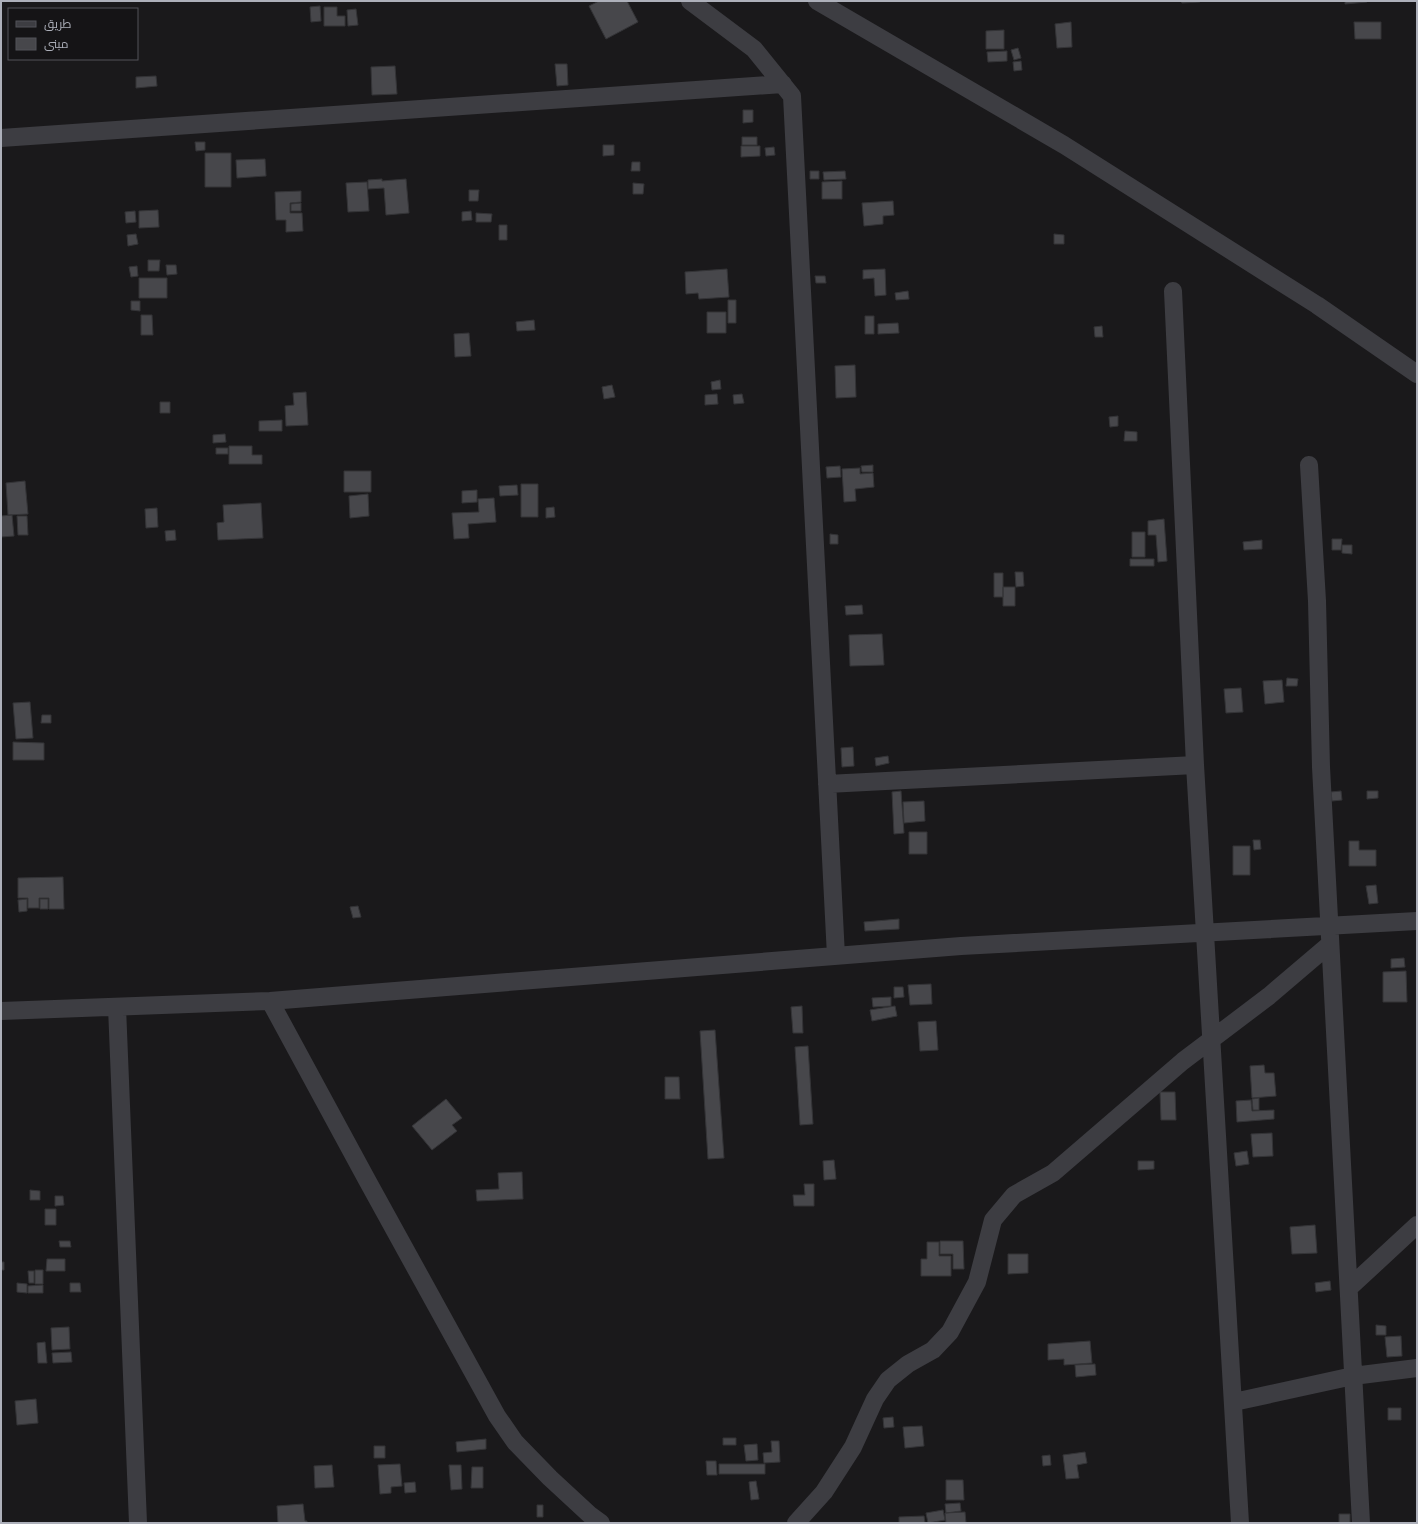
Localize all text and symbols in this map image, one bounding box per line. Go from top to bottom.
legend [8,8,138,60]
text: طريق [44,17,72,32]
text: مبنى [44,37,69,52]

